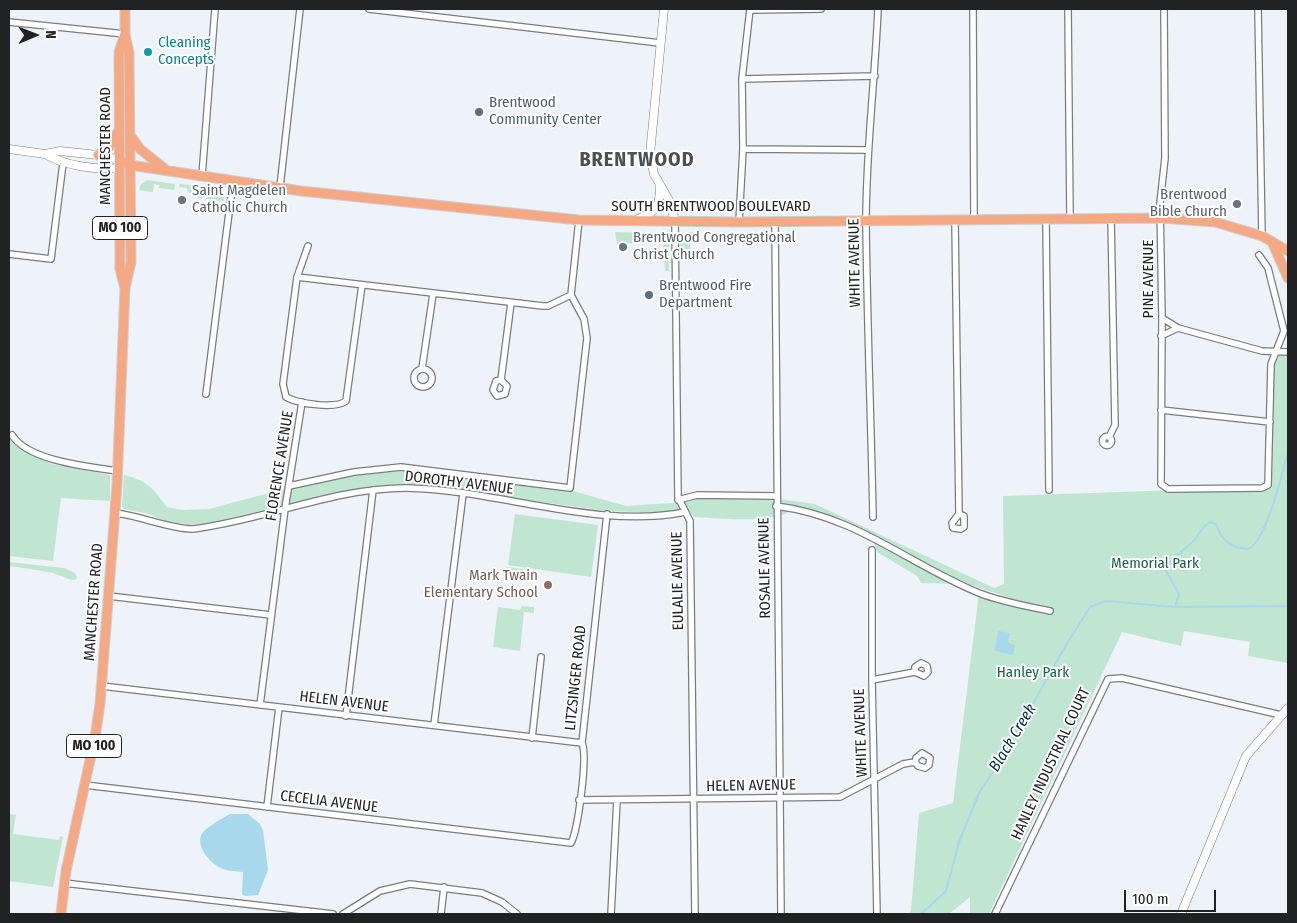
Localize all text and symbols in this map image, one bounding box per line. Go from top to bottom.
north arrow [10,10,60,60]
text: N [42,30,59,39]
place label: Cleaning Concepts [158,34,214,69]
marker: Cleaning Concepts [142,46,154,58]
street label: MANCHESTER ROAD [97,87,115,205]
place label: Brentwood Community Center [489,94,602,129]
marker: Brentwood Community Center [473,106,485,118]
district label: BRENTWOOD [578,148,696,172]
place label: Saint Magdelen Catholic Church [192,182,288,217]
place label: Brentwood Bible Church [1150,186,1227,221]
marker: Saint Magdelen Catholic Church [176,194,188,206]
street label: SOUTH BRENTWOOD BOULEVARD [611,198,811,216]
marker: Brentwood Bible Church [1231,198,1243,210]
road number: MO 100 [92,217,148,240]
street label: WHITE AVENUE [845,218,865,308]
place label: Brentwood Congregational Christ Church [633,229,796,264]
street label: PINE AVENUE [1140,240,1158,318]
marker: Brentwood Congregational Christ Church [617,241,629,253]
place label: Brentwood Fire Department [659,277,752,312]
marker: Brentwood Fire Department [643,289,655,301]
street label: FLORENCE AVENUE [262,409,298,523]
street label: DOROTHY AVENUE [404,467,514,499]
street label: ROSALIE AVENUE [755,517,775,619]
street label: EULALIE AVENUE [668,531,688,631]
street label: MANCHESTER ROAD [81,543,107,661]
park label: Memorial Park [1111,555,1199,573]
place label: Mark Twain Elementary School [424,567,538,602]
marker: Mark Twain Elementary School [542,579,554,591]
street label: LITZSINGER ROAD [562,624,590,732]
park label: Hanley Park [997,664,1069,682]
street label: HANLEY INDUSTRIAL COURT [1008,685,1094,843]
street label: HELEN AVENUE [298,688,390,716]
street label: WHITE AVENUE [850,688,872,778]
water label: Black Creek [985,701,1041,775]
road number: MO 100 [66,734,122,758]
street label: HELEN AVENUE [706,776,796,796]
street label: CECELIA AVENUE [279,787,379,817]
scale bar [1127,880,1220,912]
text: 100 m [1132,890,1169,908]

